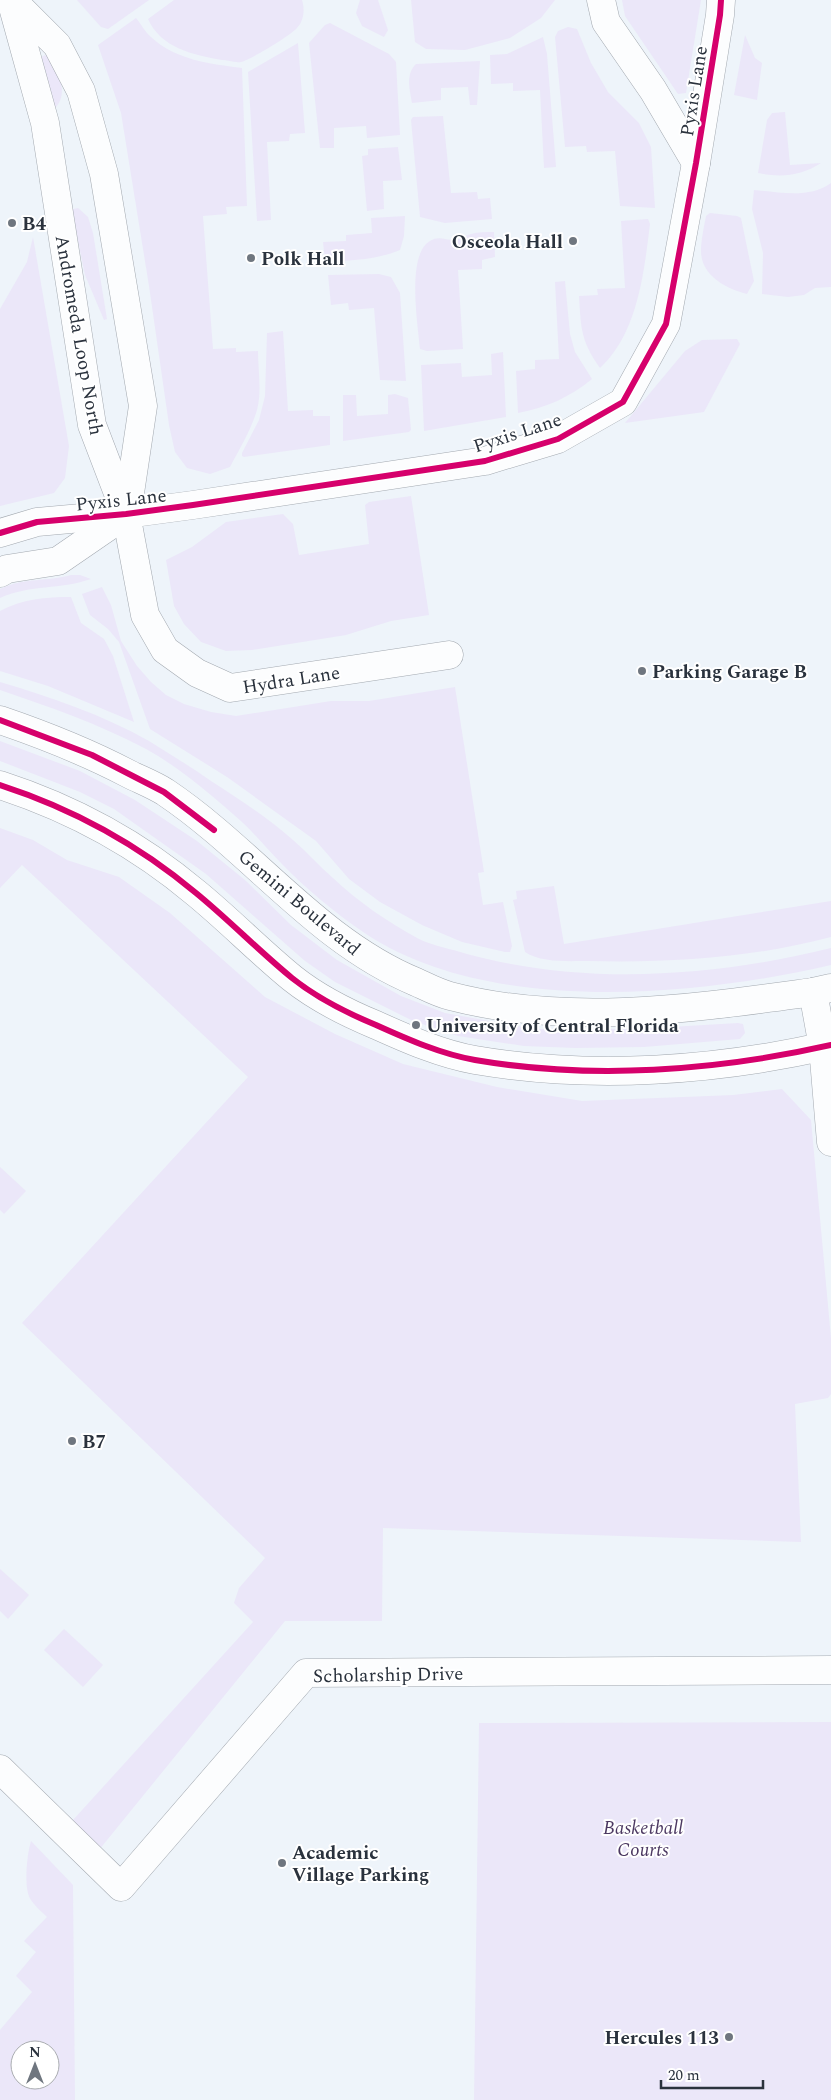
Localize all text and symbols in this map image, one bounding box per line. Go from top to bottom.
street label: Pyxis Lane [673,44,716,139]
place label: B4 [22,210,46,239]
marker: B4 [6,217,18,229]
place label: Osceola Hall [452,228,563,257]
street label: Andromeda Loop North [47,233,110,438]
marker: Osceola Hall [567,235,579,247]
place label: Polk Hall [261,245,345,274]
marker: Polk Hall [245,252,257,264]
street label: Pyxis Lane [469,405,565,461]
street label: Pyxis Lane [74,481,168,520]
street label: Hydra Lane [240,658,342,703]
place label: Parking Garage B [652,658,807,687]
marker: Parking Garage B [636,665,648,677]
street label: Gemini Boulevard [231,843,367,963]
place label: University of Central Florida [426,1012,679,1041]
marker: University of Central Florida [410,1019,422,1031]
place label: B7 [82,1428,106,1457]
marker: B7 [66,1435,78,1447]
street label: Scholarship Drive [313,1660,464,1691]
park label: Basketball Courts [603,1814,683,1865]
place label: Academic Village Parking [292,1839,429,1890]
marker: Academic Village Parking [276,1857,288,1869]
place label: Hercules 113 [605,2024,719,2053]
marker: Hercules 113 [723,2031,735,2043]
north arrow [10,2040,60,2090]
text: N [29,2042,41,2063]
scale bar [661,2058,764,2090]
text: 20 m [668,2064,700,2087]

